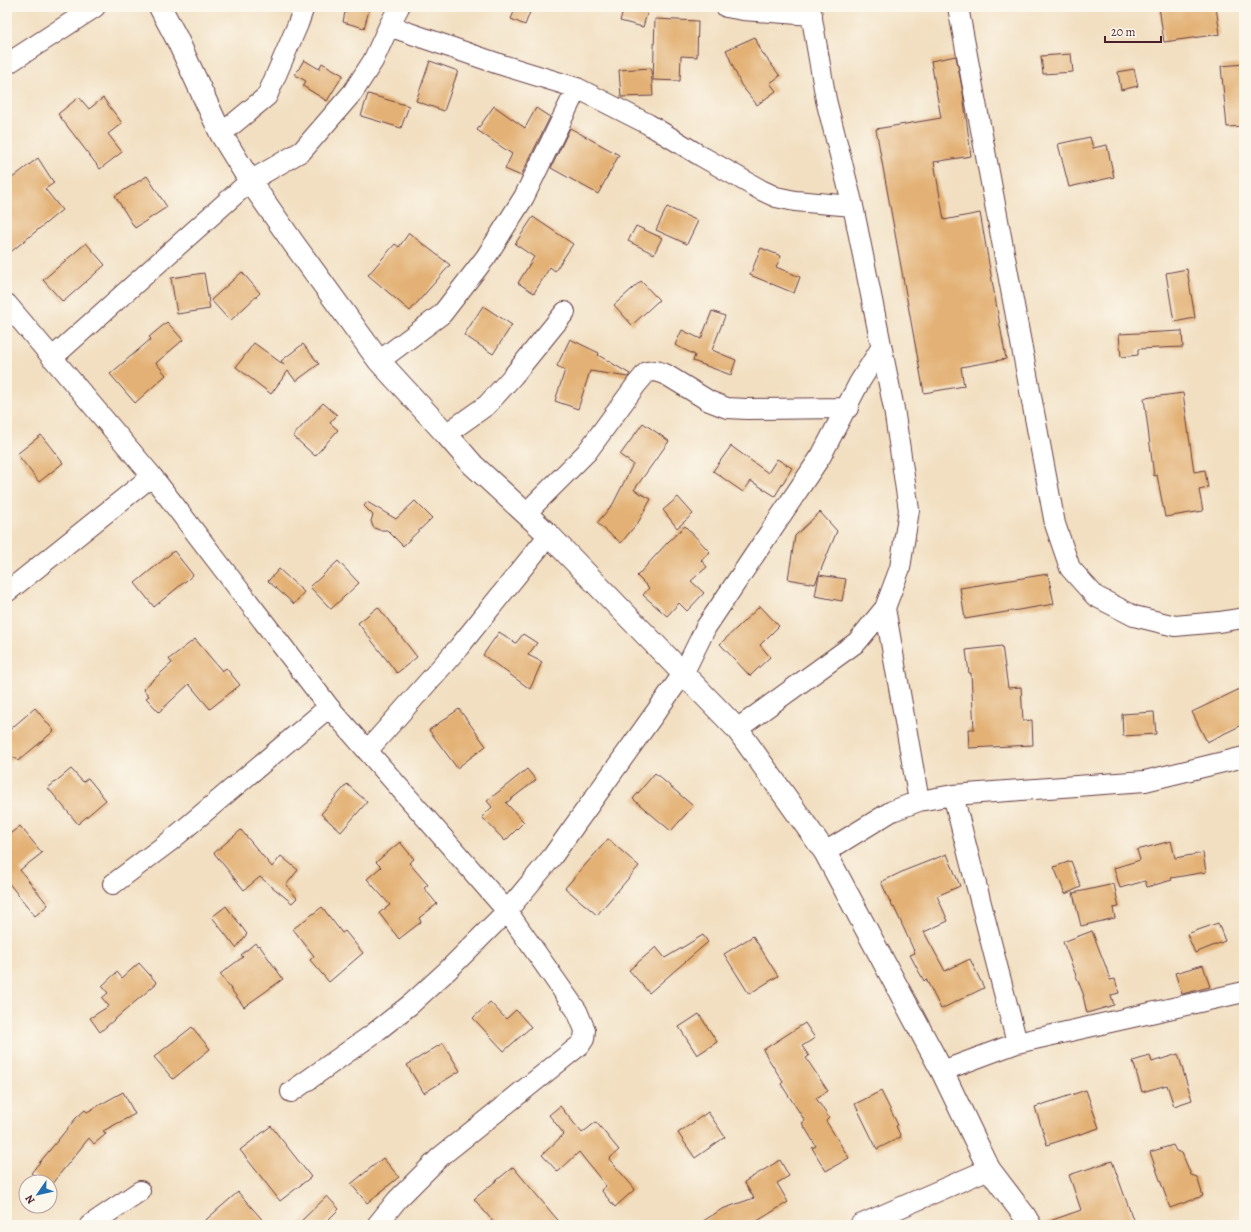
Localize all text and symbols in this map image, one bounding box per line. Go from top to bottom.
scale bar [1105,18,1161,44]
text: 20 m [1111,24,1135,40]
north arrow [18,1174,58,1214]
text: N [22,1192,39,1207]

